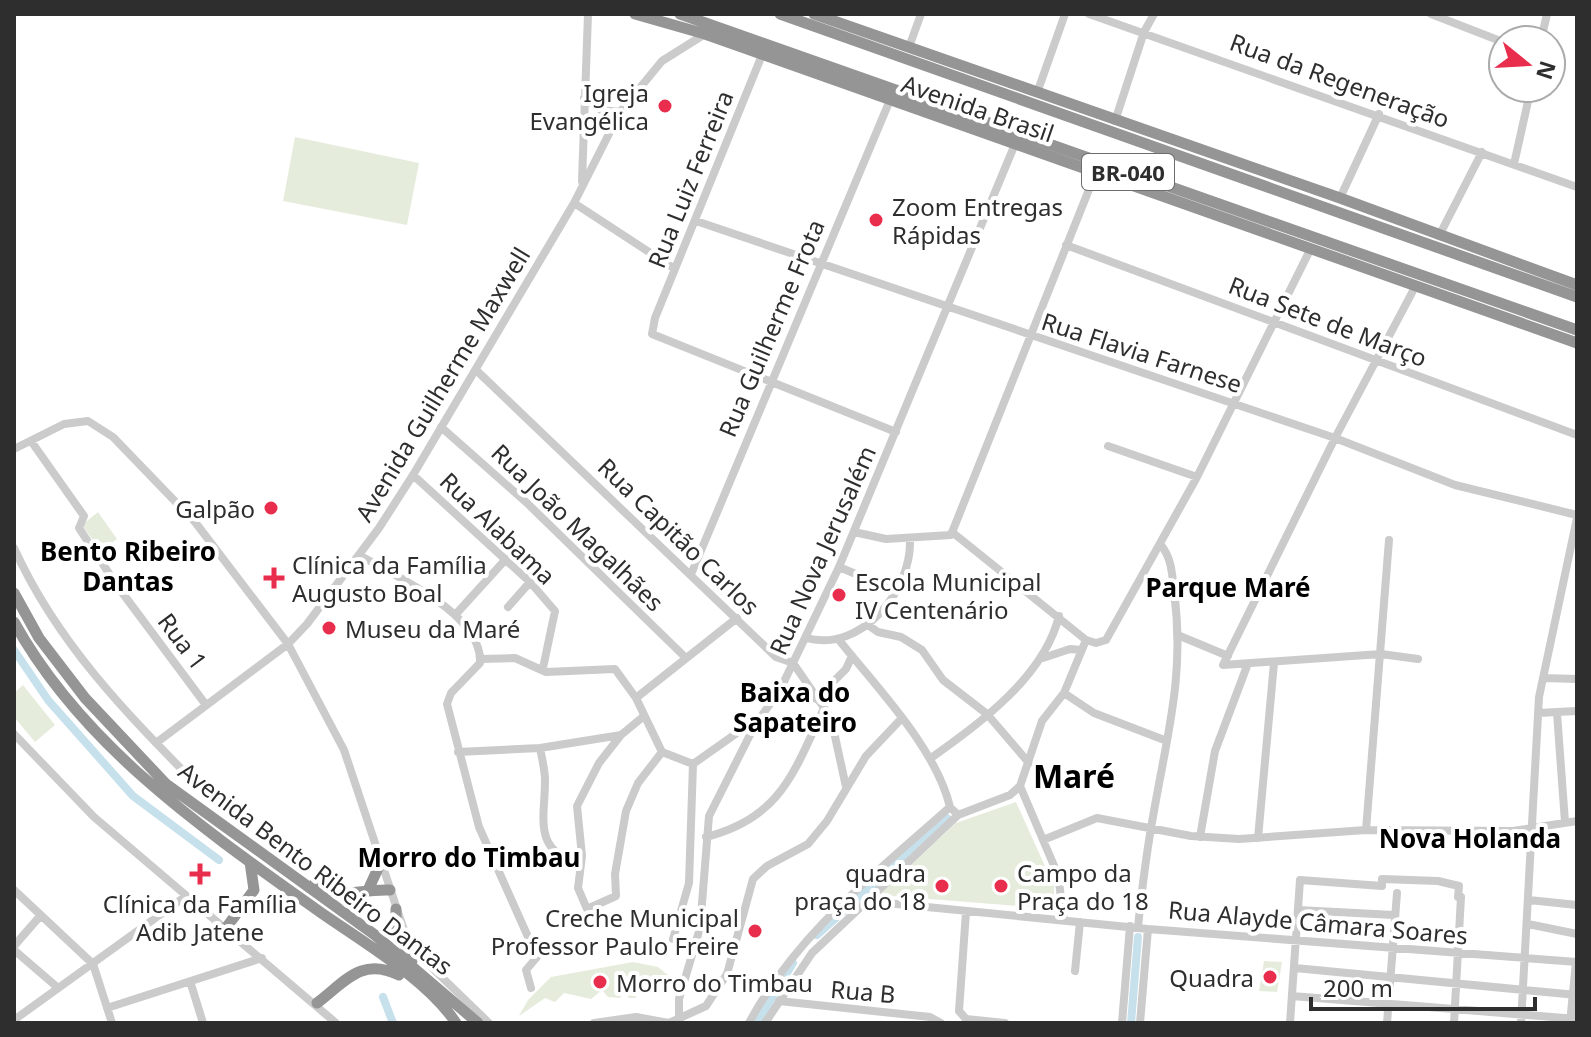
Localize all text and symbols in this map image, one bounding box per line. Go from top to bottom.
north arrow [1487,24,1567,104]
street label: Rua da Regeneração [1226,25,1454,135]
text: N [1530,57,1564,84]
street label: Avenida Brasil [897,67,1059,149]
place label: Igreja Evangélica [530,76,649,137]
street label: Rua Luiz Ferreira [639,85,741,273]
marker: Igreja Evangélica [656,97,674,115]
road number: BR-040 [1082,154,1174,190]
place label: Zoom Entregas Rápidas [892,190,1063,251]
marker: Zoom Entregas Rápidas [867,211,885,229]
street label: Rua Guilherme Frota [710,214,832,442]
street label: Avenida Guilherme Maxwell [347,241,537,527]
street label: Rua Sete de Março [1224,268,1432,374]
street label: Rua Flavia Farnese [1038,304,1246,400]
street label: Rua João Magalhães [485,436,671,618]
street label: Rua Nova Jerusalém [761,440,883,660]
street label: Rua Capitão Carlos [591,450,767,622]
street label: Rua Alabama [433,465,563,591]
place label: Galpão [175,492,255,525]
marker: Galpão [262,499,280,517]
district label: Bento Ribeiro Dantas [40,533,216,599]
place label: Clínica da Família Augusto Boal [292,548,487,609]
place label: Escola Municipal IV Centenário [855,565,1042,626]
marker: Clínica da Família Augusto Boal [263,567,285,589]
district label: Parque Maré [1145,569,1311,605]
marker: Escola Municipal IV Centenário [830,586,848,604]
street label: Rua 1 [151,606,215,676]
place label: Museu da Maré [345,612,520,645]
marker: Museu da Maré [320,619,338,637]
district label: Baixa do Sapateiro [733,674,857,740]
street label: Avenida Bento Ribeiro Dantas [172,754,460,982]
district label: Maré [1033,754,1115,797]
district label: Nova Holanda [1379,820,1561,856]
district label: Morro do Timbau [358,839,580,875]
place label: quadra praça do 18 [794,856,926,917]
place label: Campo da Praça do 18 [1017,856,1149,917]
marker: Clínica da Família Adib Jatene [189,863,211,885]
marker: quadra praça do 18 [933,877,951,895]
marker: Campo da Praça do 18 [992,877,1010,895]
place label: Clínica da Família Adib Jatene [103,887,297,948]
street label: Rua Alayde Câmara Soares [1167,892,1469,952]
place label: Creche Municipal Professor Paulo Freire [491,901,739,962]
marker: Creche Municipal Professor Paulo Freire [746,922,764,940]
place label: Quadra [1169,961,1254,994]
scale bar [1311,961,1535,1011]
place label: Morro do Timbau [616,966,813,999]
marker: Quadra [1261,968,1279,986]
text: 200 m [1323,971,1393,1004]
street label: Rua B [829,972,897,1010]
marker: Morro do Timbau [591,973,609,991]

